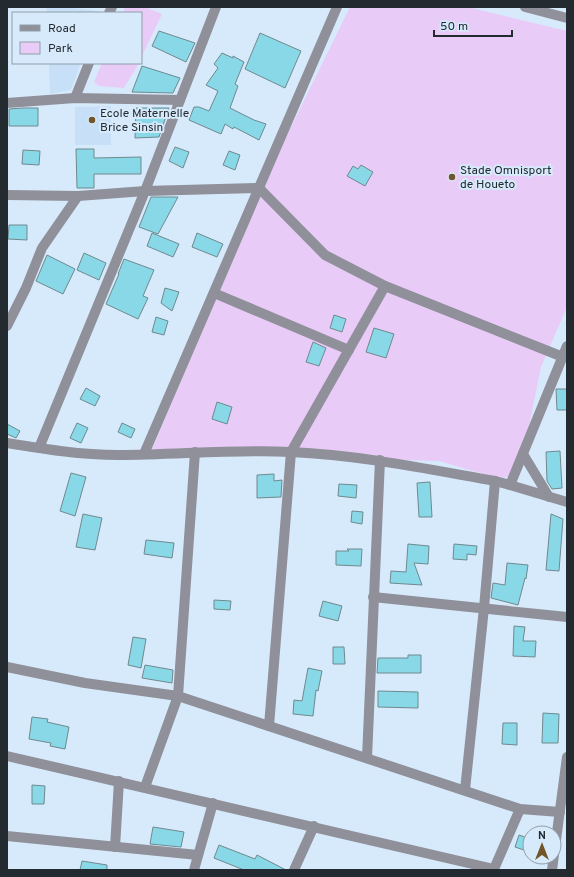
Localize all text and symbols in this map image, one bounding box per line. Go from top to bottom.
legend [12,12,142,64]
scale bar [434,12,512,38]
text: 50 m [440,19,468,35]
text: Road [48,21,76,37]
text: Park [48,41,73,57]
place label: Ecole Maternelle Brice Sinsin [100,106,189,136]
marker: Ecole Maternelle Brice Sinsin [87,115,97,125]
place label: Stade Omnisport de Houeto [460,163,552,193]
marker: Stade Omnisport de Houeto [447,172,457,182]
north arrow [522,825,562,865]
text: N [538,829,546,843]

